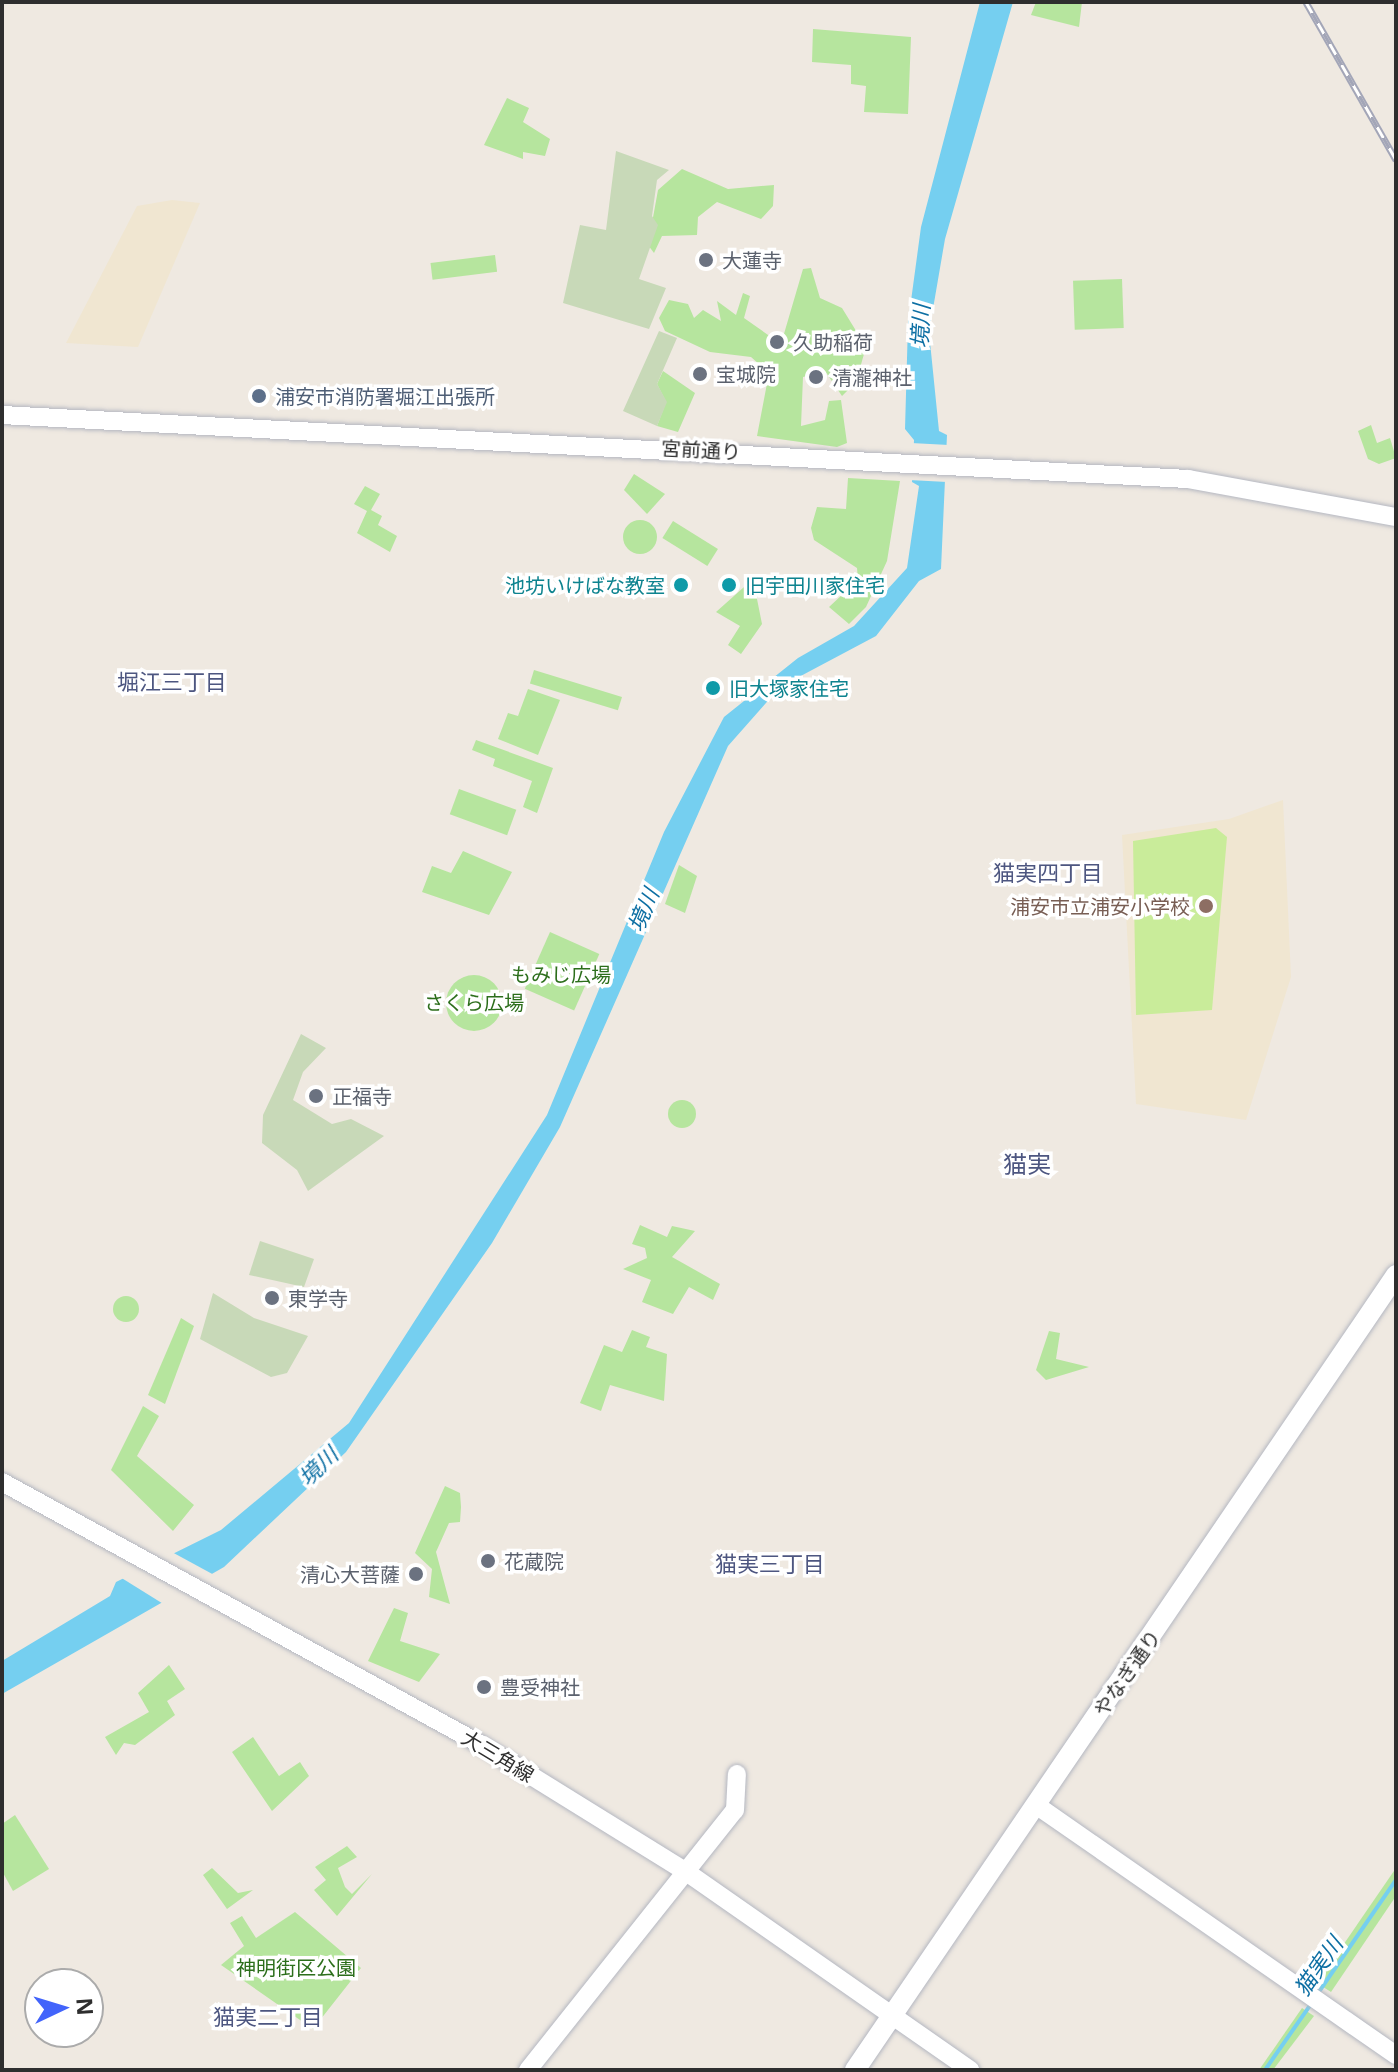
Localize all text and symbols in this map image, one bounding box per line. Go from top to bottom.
place label: 大蓮寺 [722,248,782,272]
marker: 大蓮寺 [697,251,715,269]
water label: 境川 [906,303,934,349]
place label: 久助稲荷 [793,330,873,354]
marker: 久助稲荷 [768,333,786,351]
place label: 宝城院 [716,362,776,386]
marker: 宝城院 [691,365,709,383]
place label: 清瀧神社 [832,365,912,389]
marker: 清瀧神社 [807,368,825,386]
place label: 浦安市消防署堀江出張所 [275,384,495,408]
marker: 浦安市消防署堀江出張所 [250,387,268,405]
street label: 宮前通り [660,436,742,464]
place label: 池坊いけばな教室 [505,573,665,597]
place label: 旧宇田川家住宅 [745,573,885,597]
marker: 池坊いけばな教室 [672,576,690,594]
marker: 旧宇田川家住宅 [720,576,738,594]
district label: 堀江三丁目 [117,669,227,695]
place label: 旧大塚家住宅 [729,676,849,700]
marker: 旧大塚家住宅 [704,679,722,697]
district label: 猫実四丁目 [993,860,1103,886]
water label: 境川 [622,885,664,935]
place label: 浦安市立浦安小学校 [1010,894,1190,918]
marker: 浦安市立浦安小学校 [1197,897,1215,915]
park label: もみじ広場 [511,962,611,986]
park label: さくら広場 [424,990,524,1014]
place label: 正福寺 [332,1084,392,1108]
marker: 正福寺 [307,1087,325,1105]
district label: 猫実 [1003,1150,1051,1178]
place label: 東学寺 [288,1286,348,1310]
marker: 東学寺 [263,1289,281,1307]
water label: 境川 [293,1441,343,1491]
place label: 花蔵院 [504,1549,564,1573]
district label: 猫実三丁目 [715,1551,825,1577]
marker: 花蔵院 [479,1552,497,1570]
place label: 清心大菩薩 [300,1562,400,1586]
marker: 清心大菩薩 [407,1565,425,1583]
street label: やなぎ通り [1088,1625,1166,1721]
place label: 豊受神社 [500,1675,580,1699]
marker: 豊受神社 [475,1678,493,1696]
street label: 大三角線 [458,1725,538,1787]
water label: 猫実川 [1288,1931,1348,2001]
park label: 神明街区公園 [236,1955,356,1979]
north arrow [24,1968,104,2048]
text: N [70,1996,102,2016]
district label: 猫実二丁目 [213,2004,323,2030]

